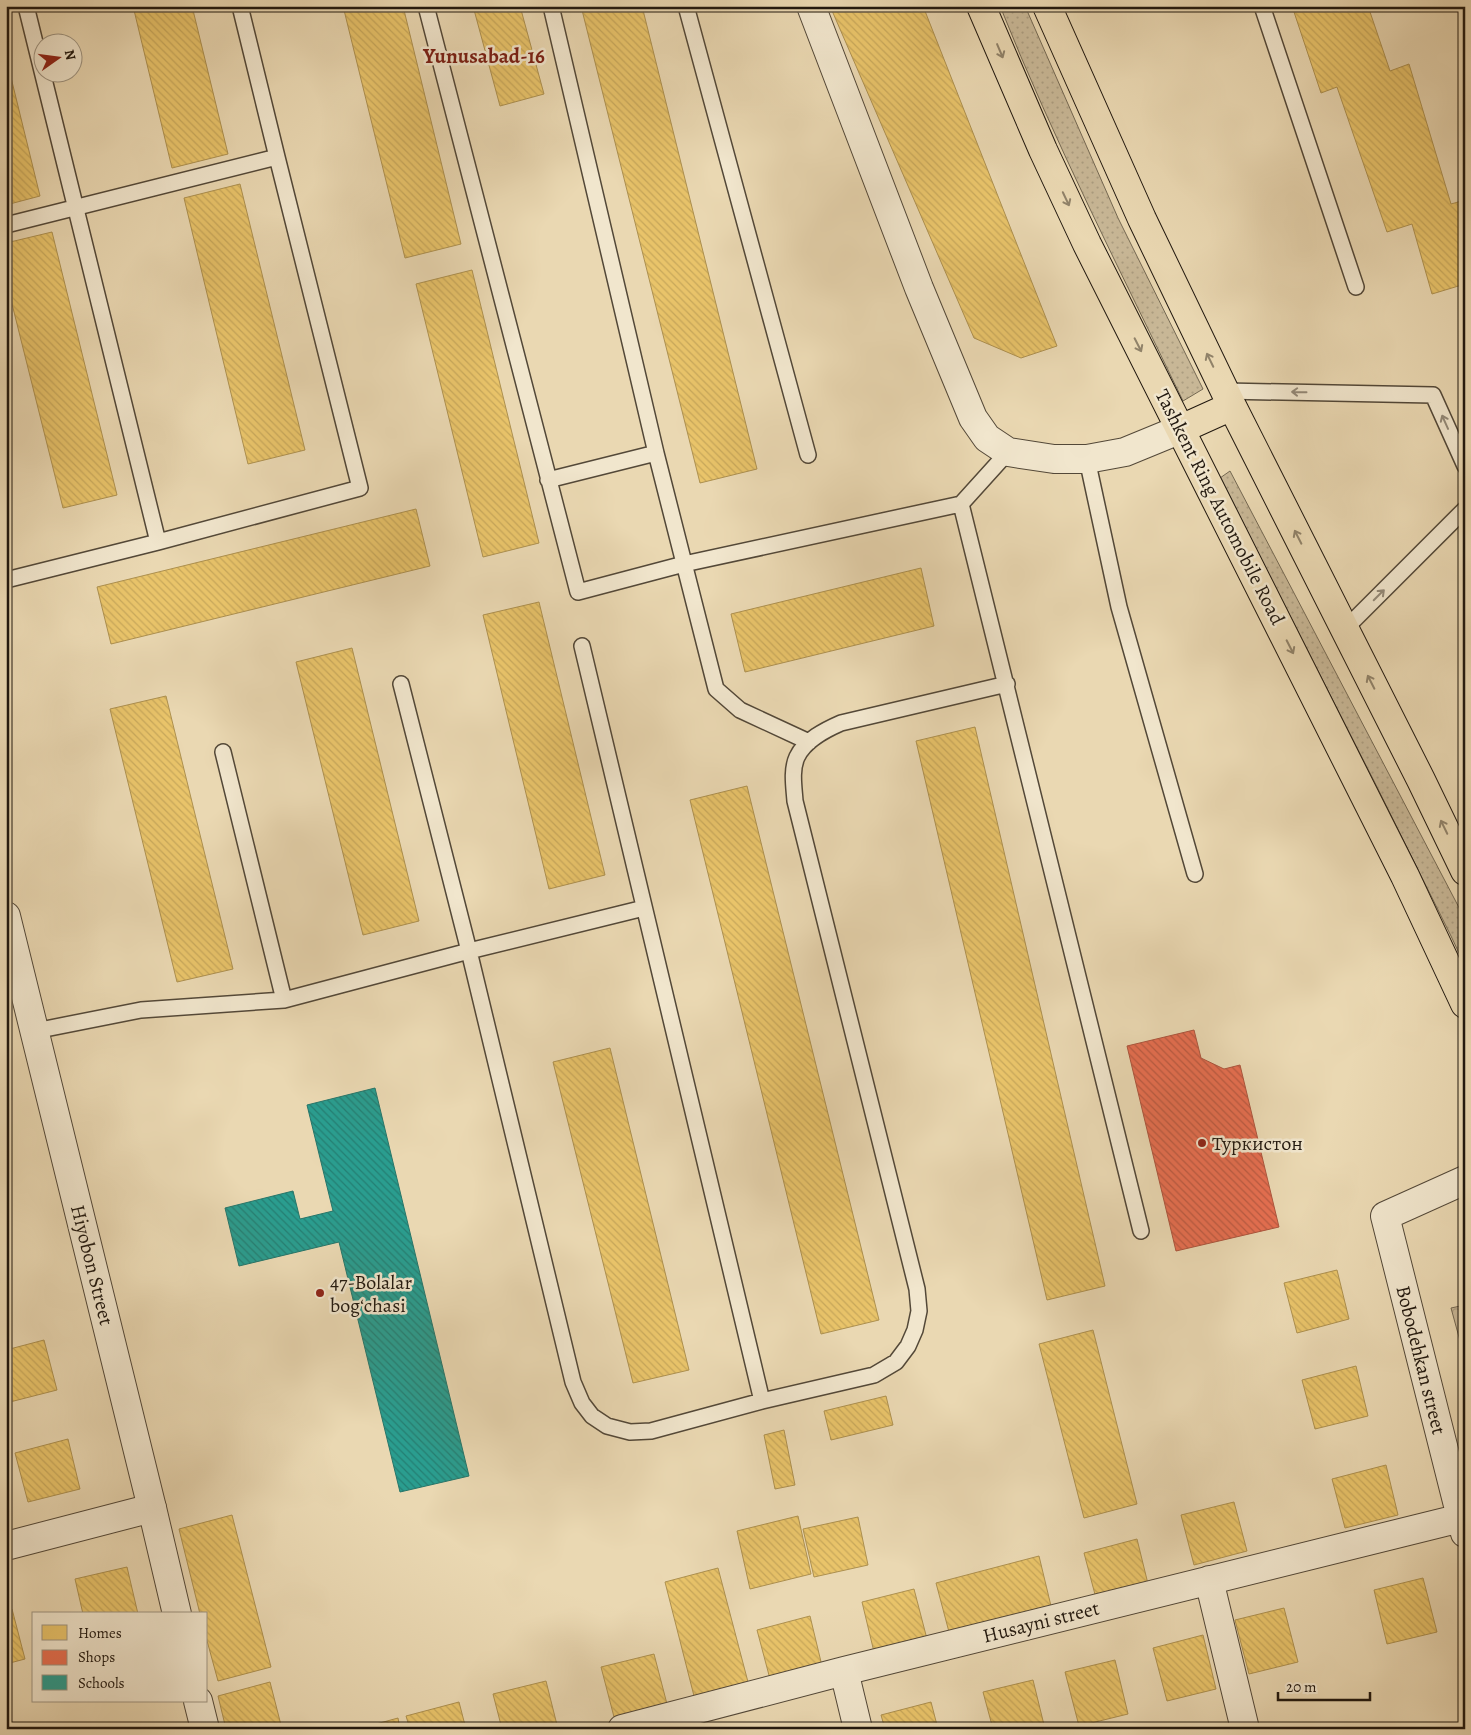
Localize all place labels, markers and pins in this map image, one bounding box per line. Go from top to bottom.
place label: Туркистон [1212,1130,1303,1157]
marker: Туркистон [1196,1137,1208,1149]
place label: 47-Bolalar bogʻchasi [330,1269,413,1319]
marker: 47-Bolalar bogʻchasi [314,1287,326,1299]

